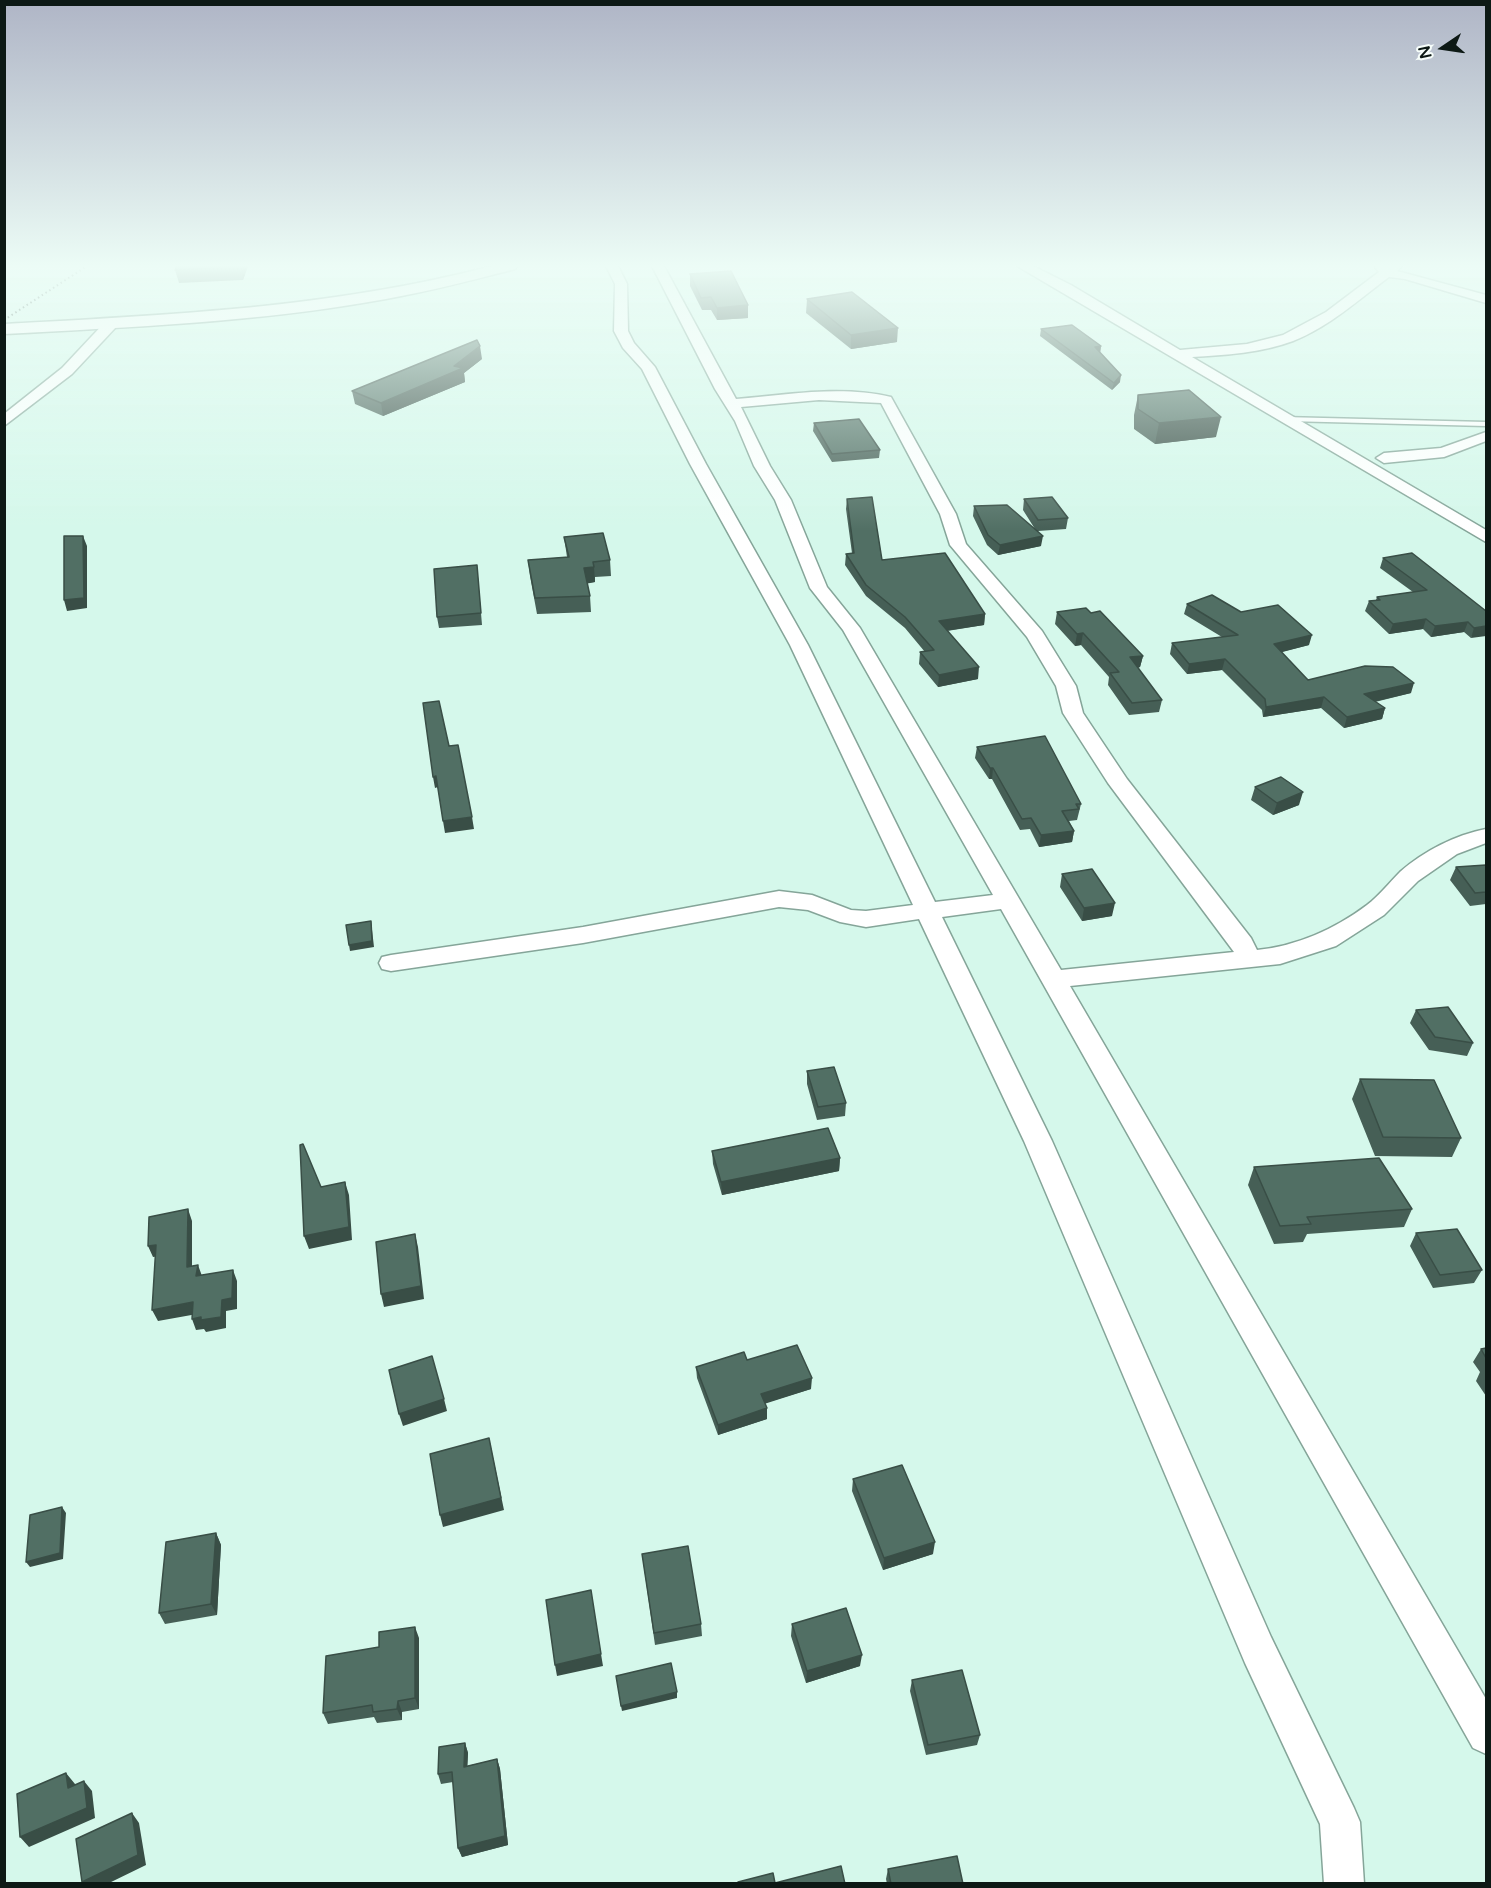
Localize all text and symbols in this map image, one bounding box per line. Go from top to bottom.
north arrow [1413,18,1473,78]
text: N [1414,44,1437,61]

